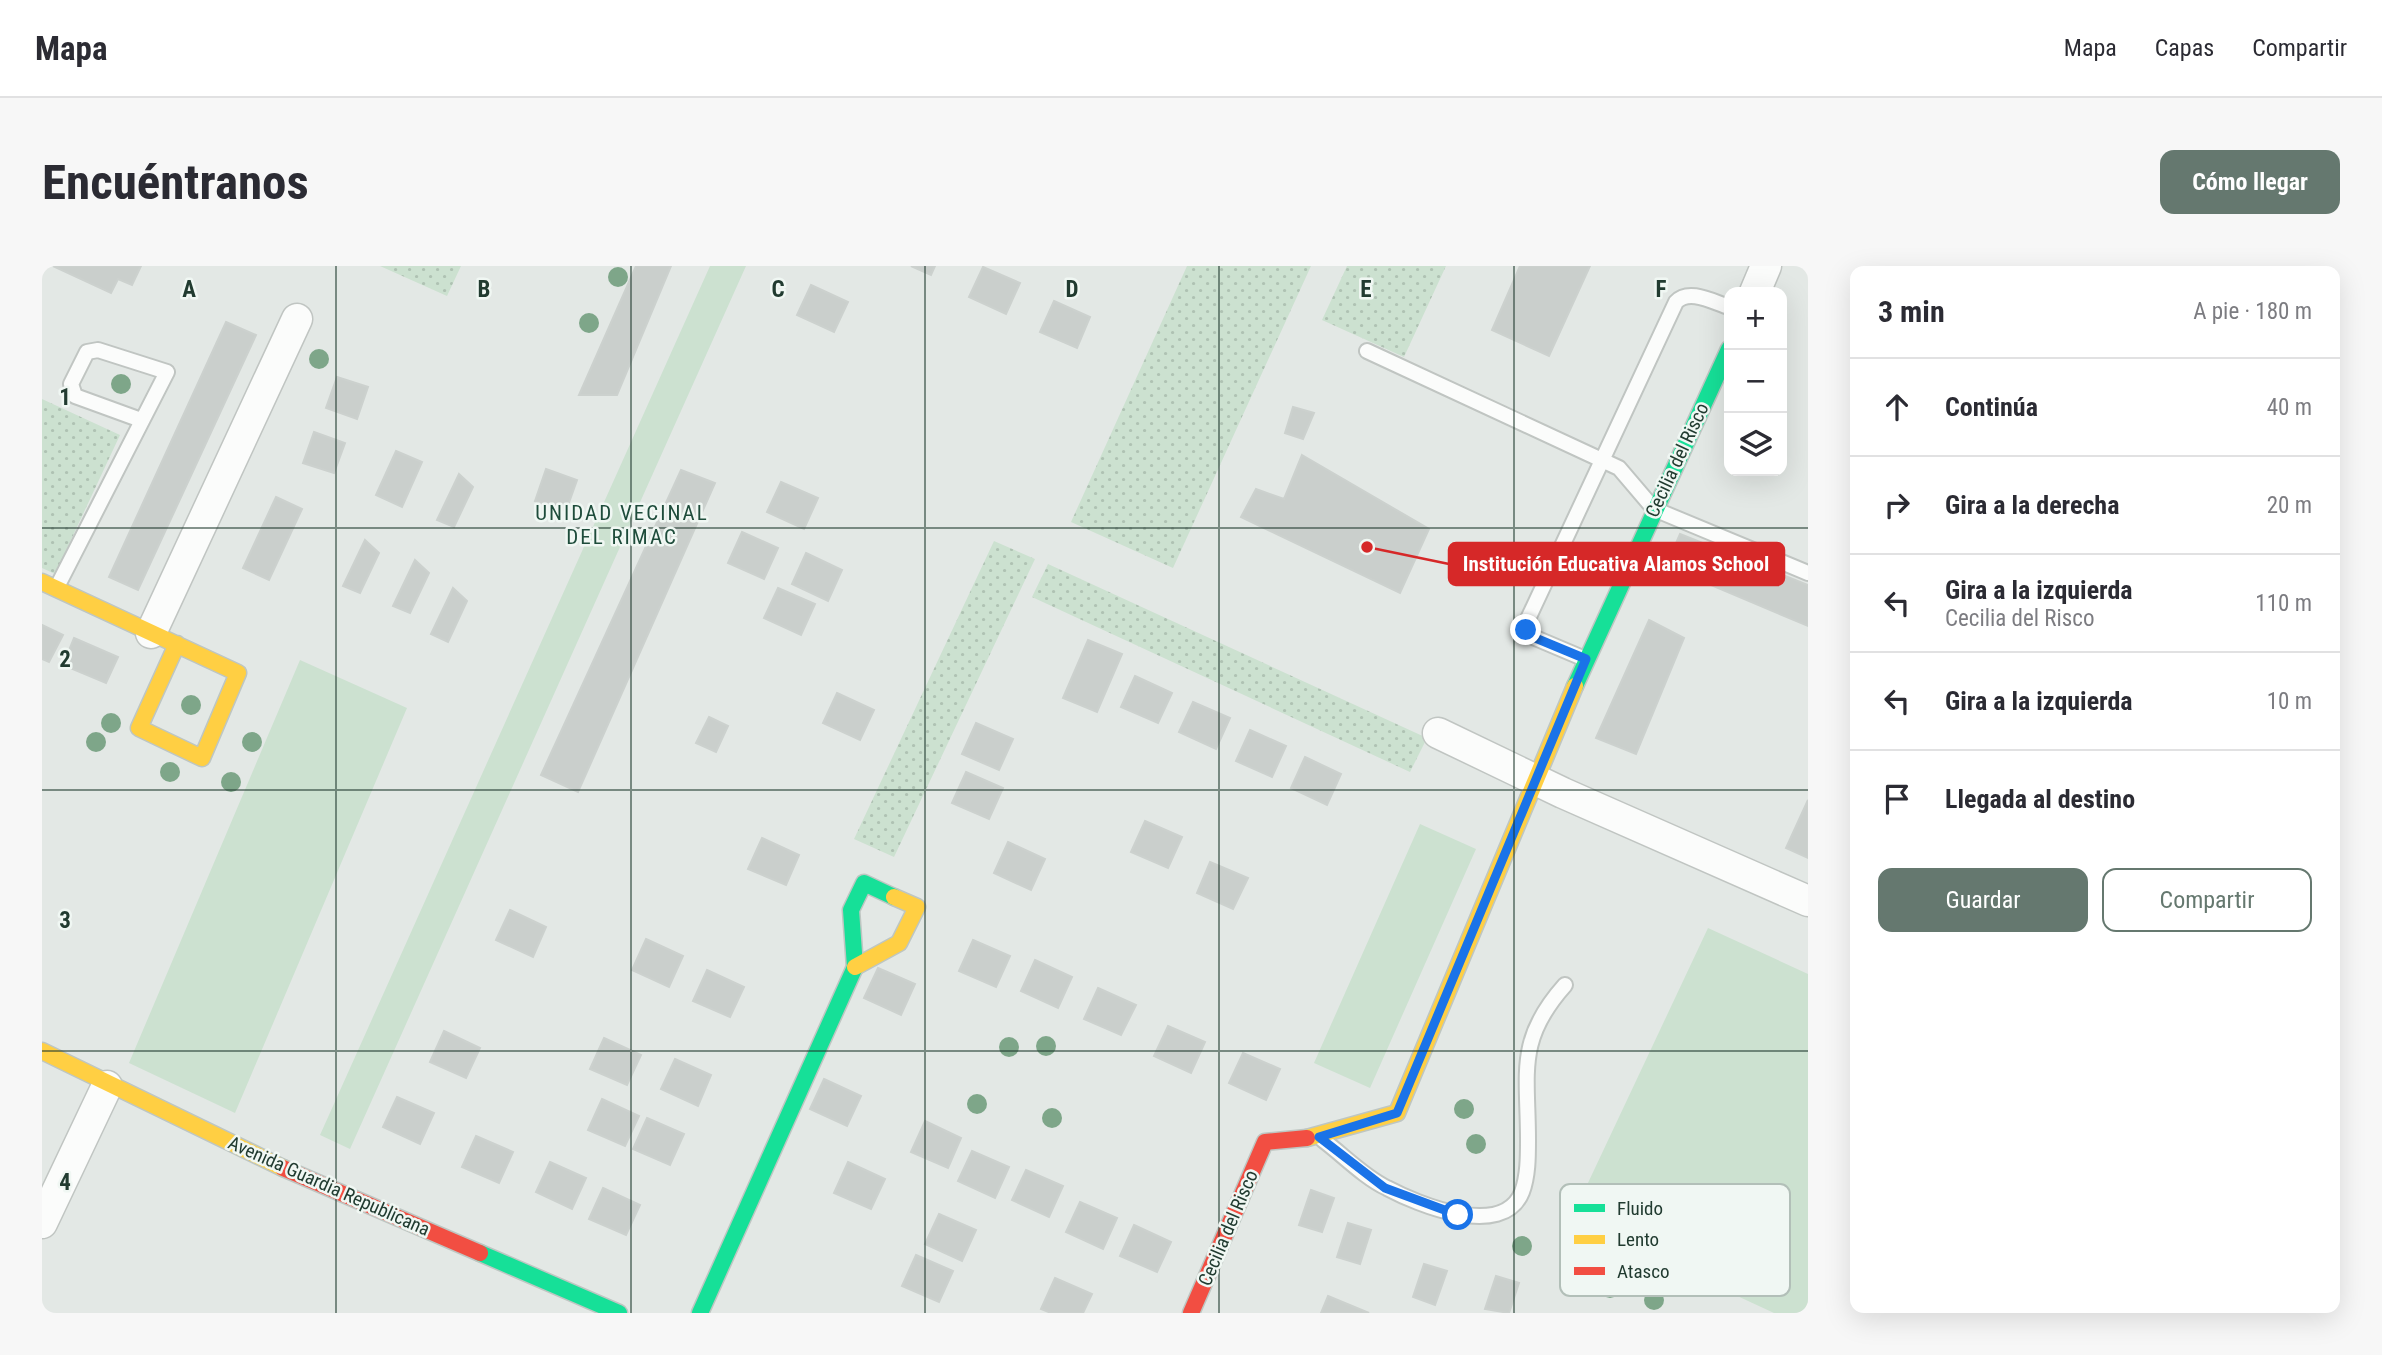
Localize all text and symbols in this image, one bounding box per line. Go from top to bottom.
text: Mapa [35,29,107,68]
text: Mapa [2064,34,2117,62]
text: Capas [2155,34,2214,62]
text: Compartir [2252,34,2347,62]
button: Cómo llegar [2160,150,2340,214]
text: Encuéntranos [42,154,309,211]
text: A [182,276,196,303]
text: B [478,276,490,303]
text: C [771,276,785,303]
text: D [1066,276,1079,303]
text: E [1360,276,1372,303]
text: F [1656,276,1667,303]
map controls [1724,287,1787,476]
button: + [1724,287,1787,350]
text: 3 min [1878,294,1945,329]
text: A pie · 180 m [2193,298,2312,325]
button: − [1724,350,1787,413]
text: 1 [59,384,71,411]
icon: ahead [1878,388,1916,426]
text: Continúa [1945,392,2038,422]
text: 40 m [2267,394,2312,421]
street label: Cecilia del Risco [1640,399,1714,521]
button: layers [1724,413,1787,476]
icon: right [1878,486,1916,524]
text: Gira a la derecha [1945,490,2119,520]
text: 20 m [2267,492,2312,519]
district label: UNIDAD VECINAL DEL RIMAC [535,501,709,549]
callout: Institución Educativa Alamos School [1449,543,1784,585]
text: Institución Educativa Alamos School [1463,552,1769,576]
text: Gira a la izquierda [1945,575,2133,605]
icon: left [1878,584,1916,622]
text: 110 m [2255,590,2312,617]
text: Cecilia del Risco [1945,605,2094,632]
route end [1510,614,1541,645]
text: 2 [59,646,71,673]
icon: left [1878,682,1916,720]
text: Gira a la izquierda [1945,686,2133,716]
text: 10 m [2267,688,2312,715]
icon: arrive [1878,780,1916,818]
text: Llegada al destino [1945,784,2135,814]
button: Guardar [1878,868,2088,932]
button: Compartir [2102,868,2312,932]
text: 3 [59,907,71,934]
street label: Avenida Guardia Republicana [225,1131,433,1241]
street label: Cecilia del Risco [1193,1167,1263,1289]
text: 4 [59,1169,71,1196]
legend [1560,1184,1790,1296]
text: Fluido [1617,1197,1663,1220]
route start [1442,1199,1473,1230]
text: Lento [1617,1228,1659,1251]
text: Atasco [1617,1260,1670,1283]

